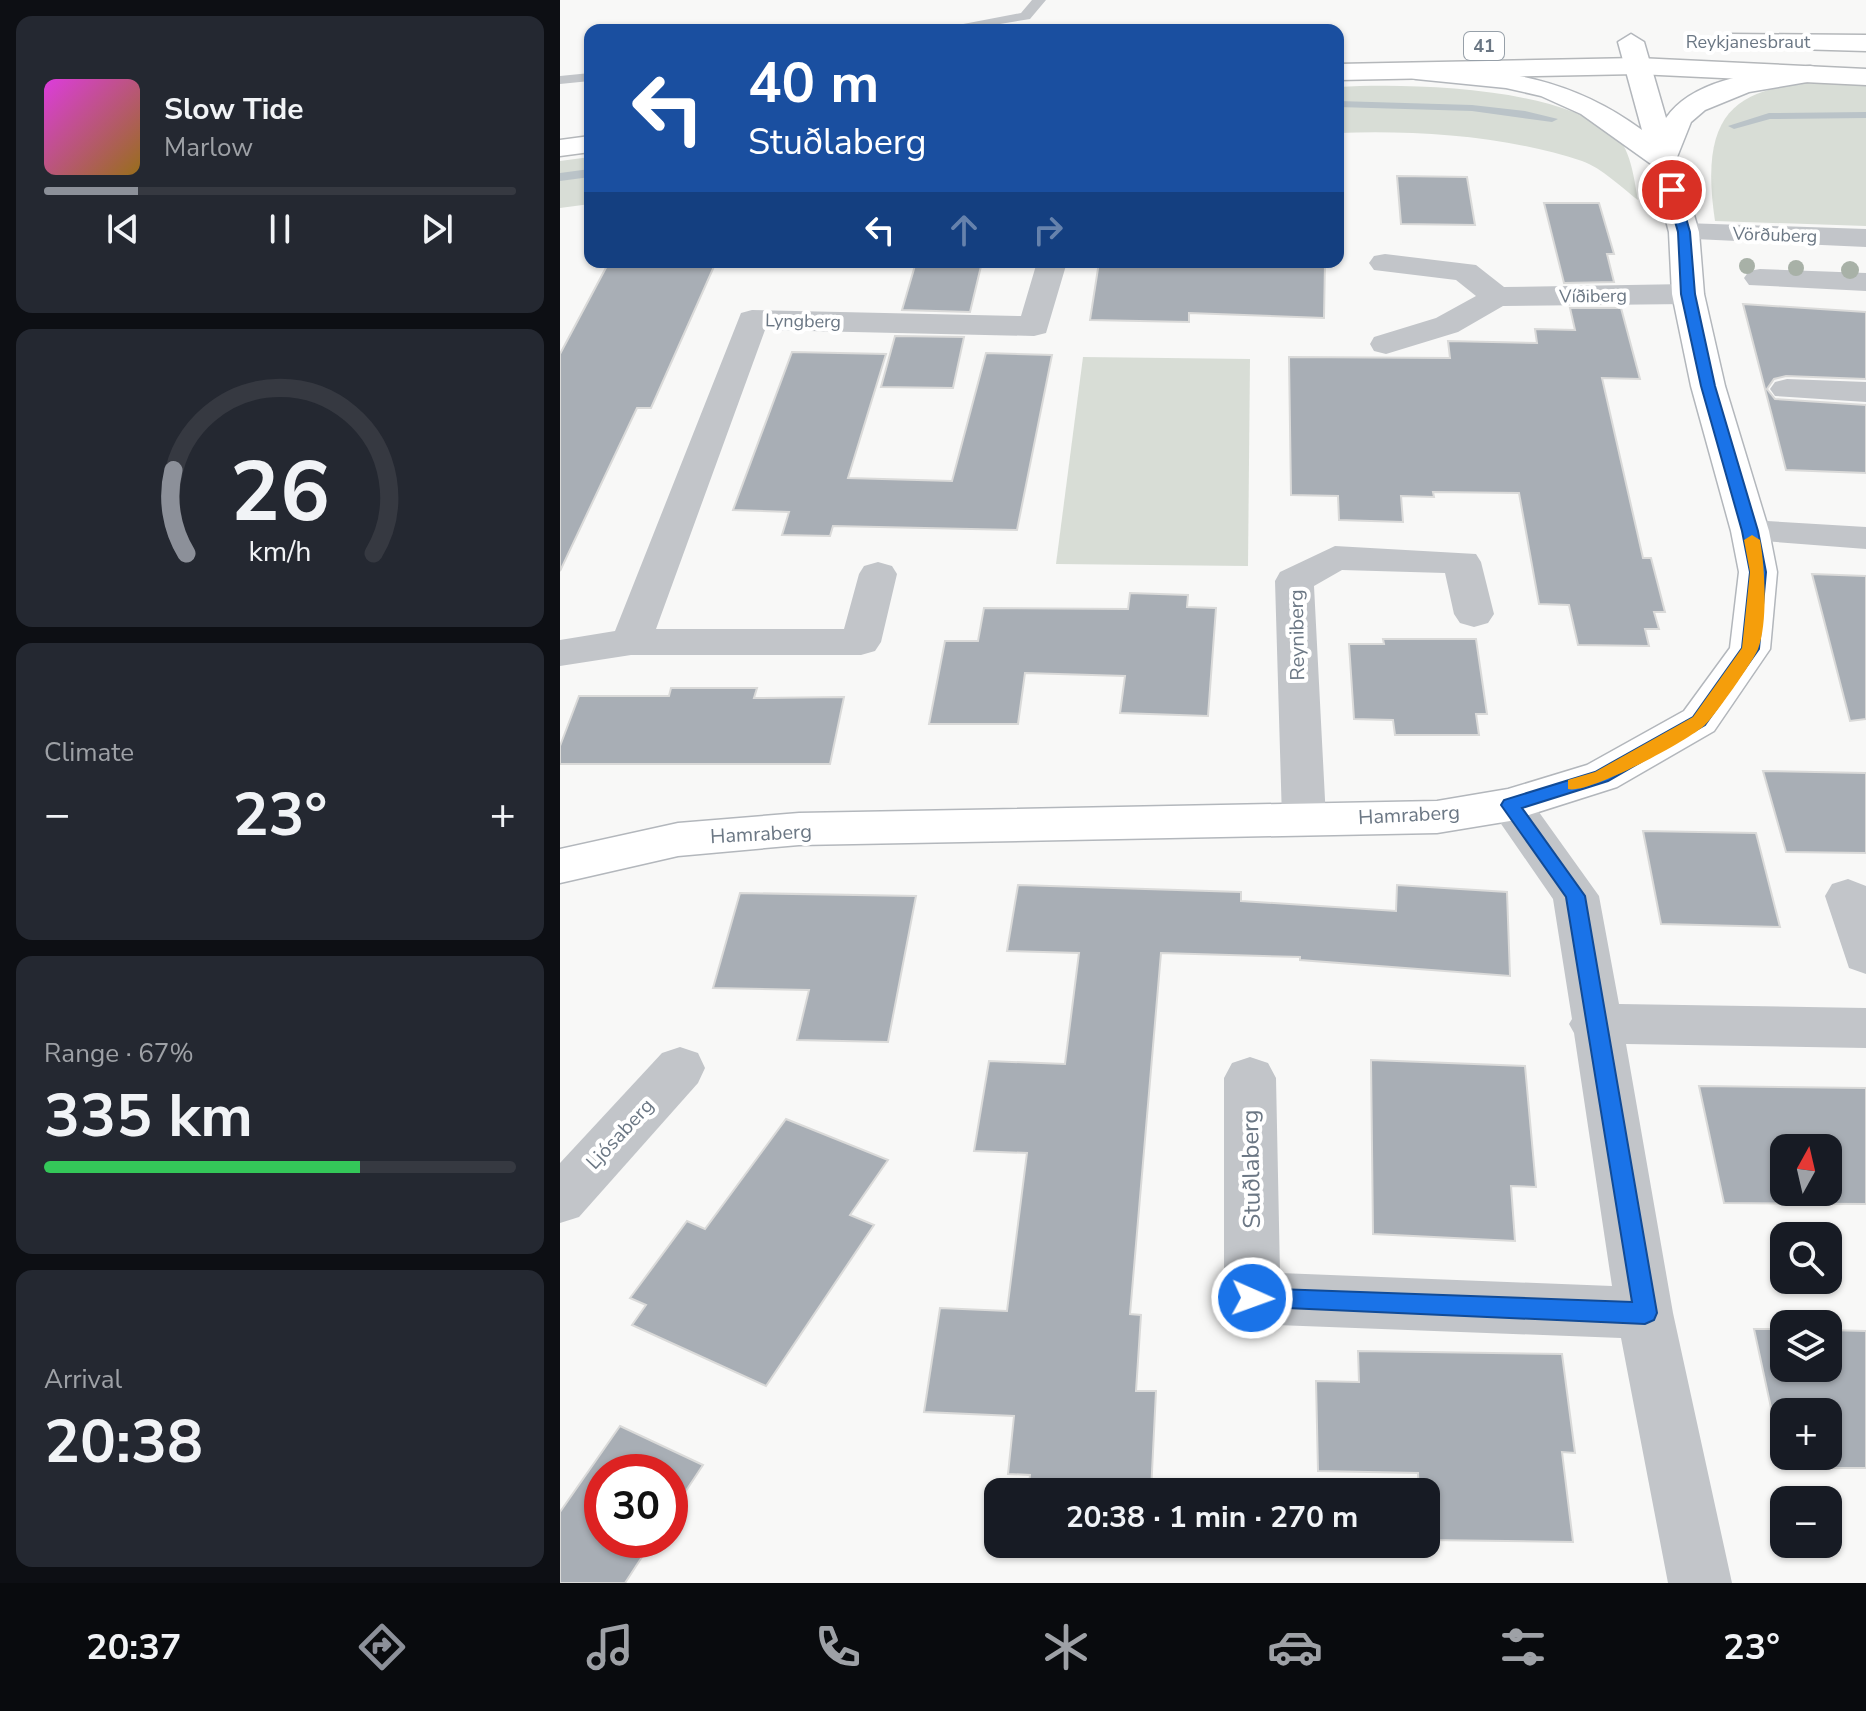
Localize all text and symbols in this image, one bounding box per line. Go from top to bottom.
street label: Reykjanesbraut [1686,30,1811,54]
road number: 41 [1464,32,1504,60]
text: 40 m [748,45,879,122]
icon: left [616,56,720,160]
text: Slow Tide [164,89,304,130]
text: Stuðlaberg [748,118,927,167]
text: Marlow [164,130,253,165]
pin [1638,156,1706,224]
icon: arrive [1650,168,1694,212]
icon: previous [101,207,145,251]
icon: pause [258,207,302,251]
icon: next [415,207,459,251]
icon: left [858,208,902,252]
icon: ahead [942,208,986,252]
icon: right [1026,208,1070,252]
street label: Vörðuberg [1731,221,1818,248]
street label: Víðiberg [1558,283,1627,309]
street label: Lyngberg [765,308,841,334]
text: 26 [230,436,330,549]
text: km/h [249,532,311,571]
street label: Reyniberg [1283,589,1311,681]
text: Climate [44,735,134,770]
text: 23° [233,774,327,856]
text: − [44,785,70,845]
text: + [490,785,516,845]
street label: Hamraberg [1358,799,1460,831]
street label: Hamraberg [710,818,812,850]
text: Range · 67% [44,1036,194,1071]
text: 335 km [44,1075,253,1157]
street label: Ljósaberg [580,1093,660,1175]
street label: Stuðlaberg [1234,1109,1268,1229]
north arrow [1770,1134,1842,1206]
map controls [1770,1134,1842,1558]
button: search [1770,1222,1842,1294]
position arrow [1210,1256,1294,1340]
button: layers [1770,1310,1842,1382]
text: Arrival [44,1362,122,1397]
button: + [1770,1398,1842,1470]
text: 20:38 [44,1401,203,1483]
speed limit sign: 30 [584,1454,688,1558]
button: − [1770,1486,1842,1558]
text: 20:38 · 1 min · 270 m [1066,1497,1358,1538]
icon: directions [354,1619,410,1675]
icon: music [582,1619,638,1675]
icon: phone [810,1619,866,1675]
icon: climate [1038,1619,1094,1675]
icon: car [1267,1619,1323,1675]
icon: filters [1495,1619,1551,1675]
text: 20:37 [86,1623,181,1672]
text: 23° [1723,1623,1780,1672]

